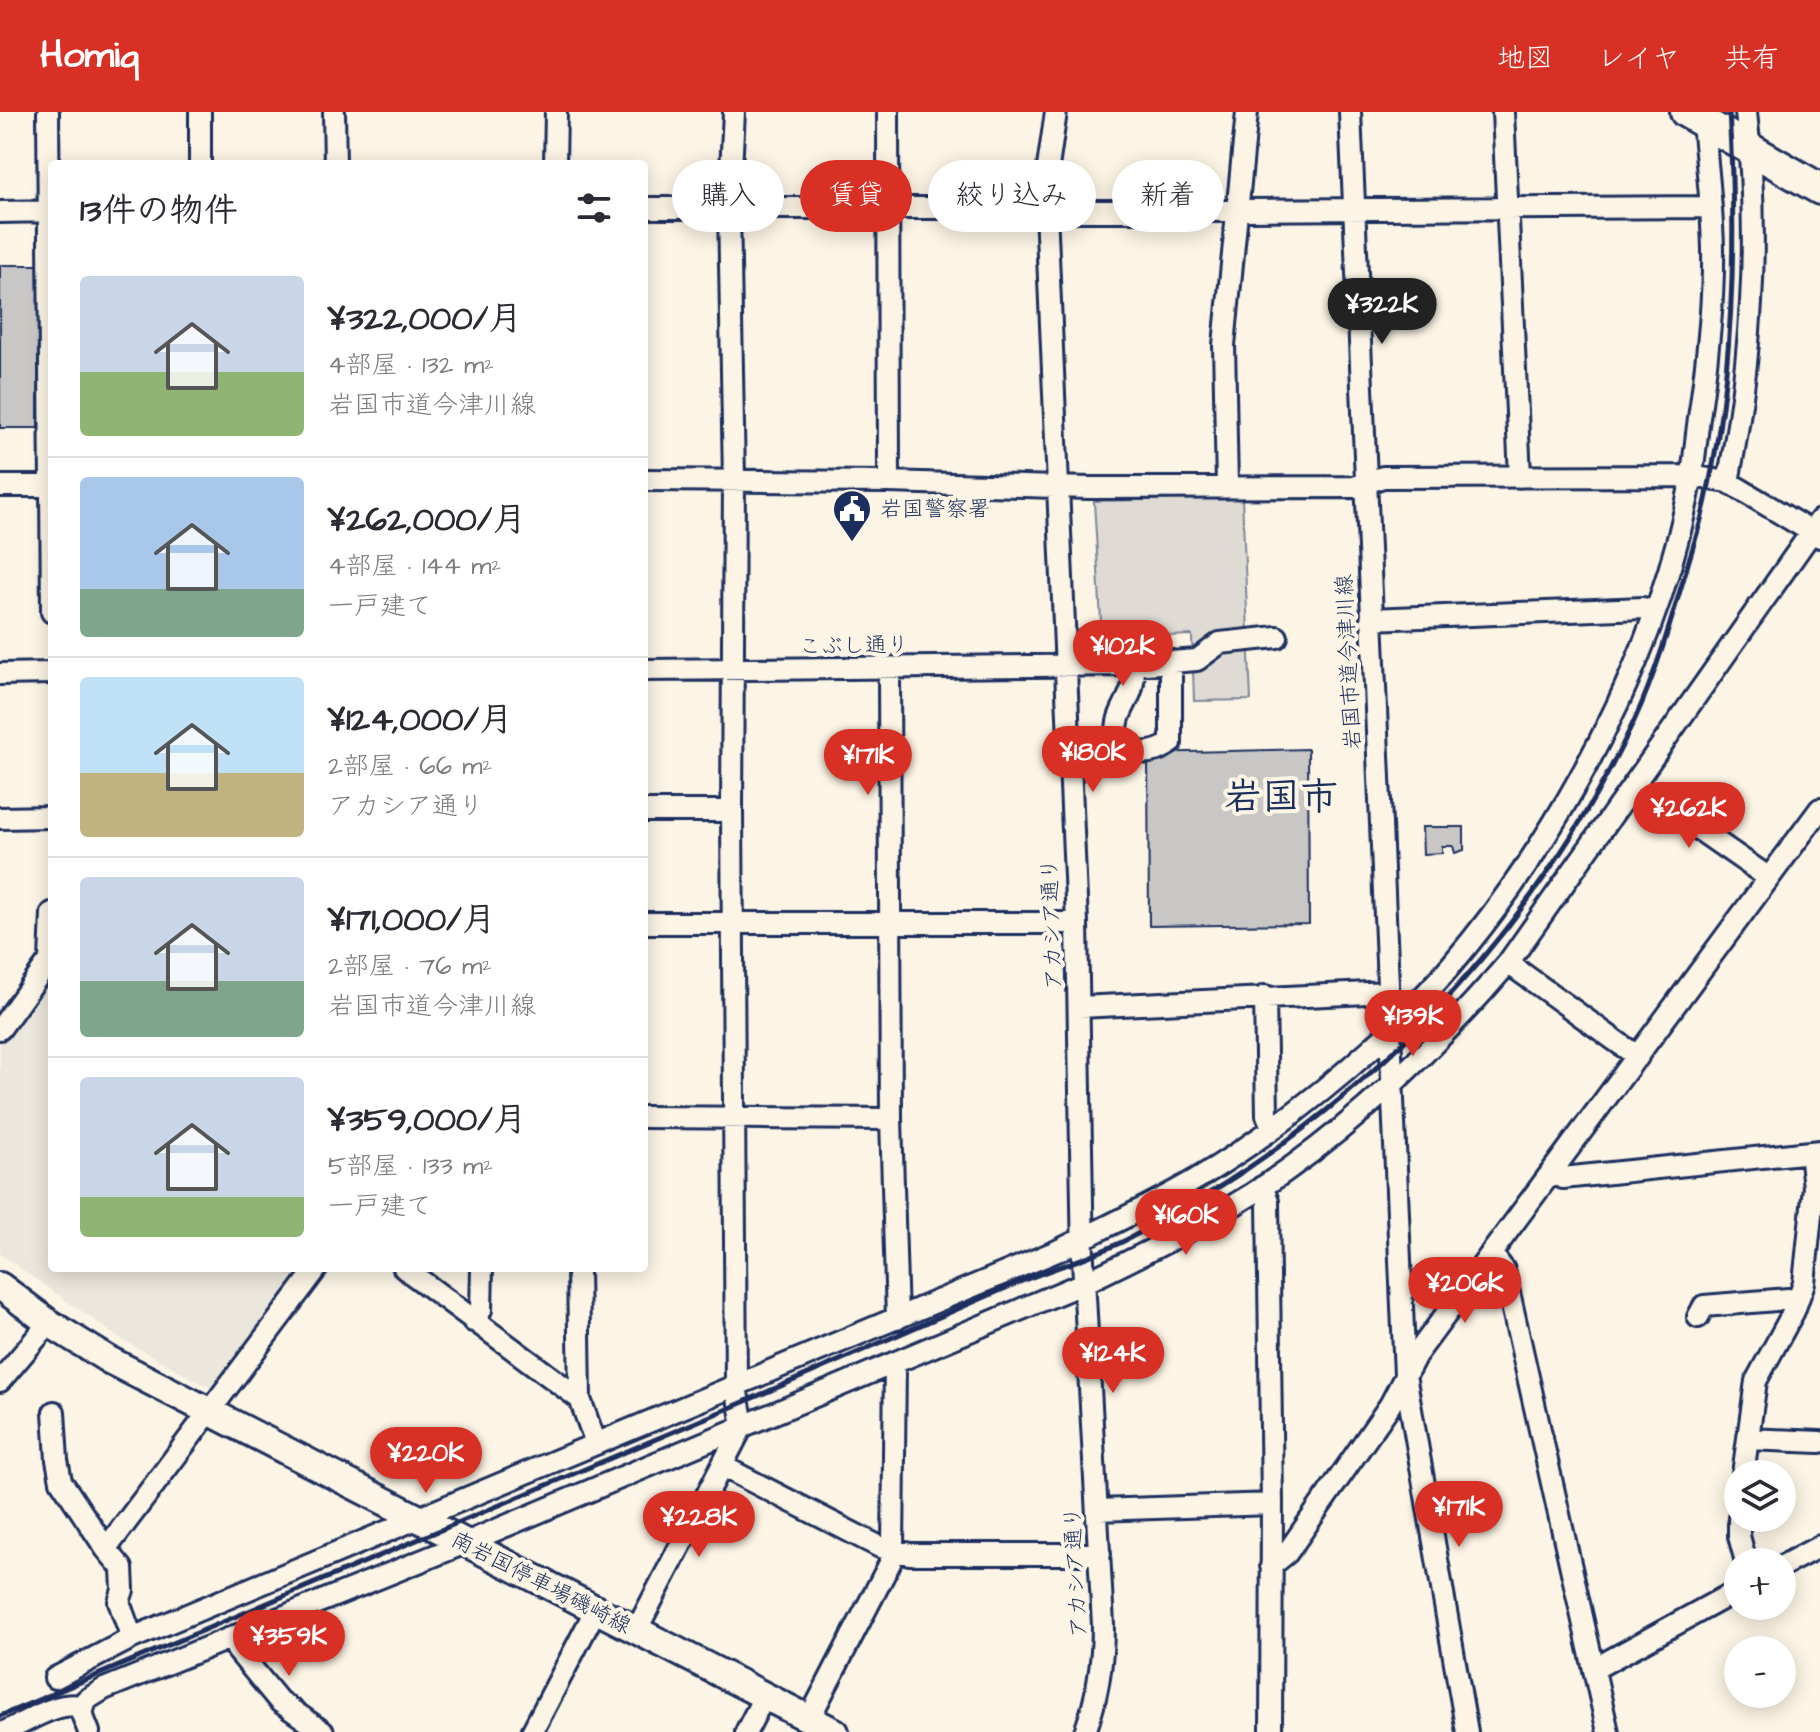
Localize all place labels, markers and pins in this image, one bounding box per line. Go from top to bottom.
pin: ¥322K [1326,278,1438,346]
public building icon: 岩国警察署 [831,488,873,543]
place label: 岩国警察署 [880,494,990,525]
pin: ¥102K [1067,620,1179,688]
pin: ¥180K [1037,726,1149,794]
pin: ¥171K [812,729,924,797]
pin: ¥262K [1633,782,1745,850]
pin: ¥139K [1357,990,1469,1058]
pin: ¥160K [1130,1189,1242,1257]
pin: ¥206K [1409,1257,1521,1325]
pin: ¥124K [1057,1327,1169,1395]
pin: ¥220K [370,1427,482,1495]
pin: ¥171K [1403,1481,1515,1549]
pin: ¥228K [643,1491,755,1559]
pin: ¥359K [233,1610,345,1678]

